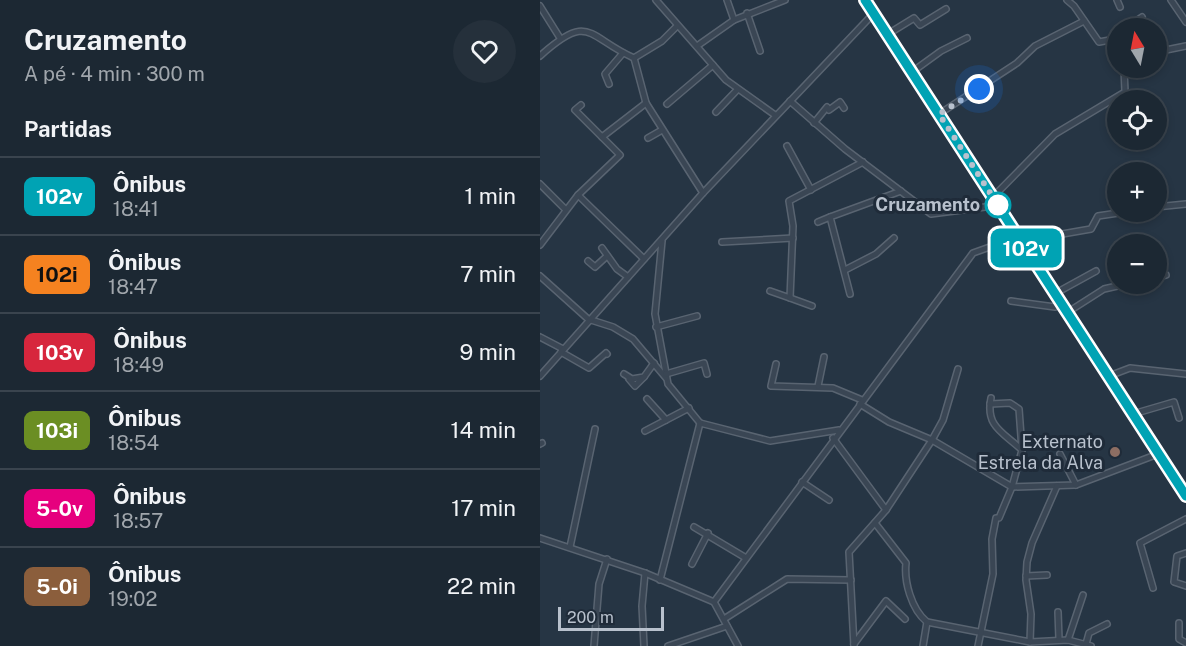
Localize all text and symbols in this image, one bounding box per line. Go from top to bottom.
north arrow [1107,18,1167,78]
map controls [1107,18,1167,294]
button: heart [453,20,516,83]
text: Cruzamento [24,23,187,56]
text: A pé · 4 min · 300 m [24,62,205,86]
your location [964,74,994,104]
button: locate [1107,90,1167,150]
text: Partidas [24,116,112,142]
button: + [1107,162,1167,222]
text: Ônibus [113,171,186,197]
text: 1 min [464,183,516,209]
text: 102v [36,184,83,209]
marker: Cruzamento [985,192,1011,218]
place label: Cruzamento [875,194,980,215]
text: 18:41 [113,197,159,221]
line badge: 102v [984,228,1068,268]
button: − [1107,234,1167,294]
text: 102v [1003,236,1049,261]
text: Ônibus [108,249,181,275]
text: 7 min [460,261,516,287]
text: 102i [36,262,78,287]
text: 18:47 [108,275,158,299]
text: Ônibus [113,327,187,353]
text: 9 min [460,339,516,365]
text: 103v [36,340,83,365]
text: 18:49 [113,353,164,377]
text: Ônibus [108,405,181,431]
text: 14 min [451,417,516,443]
text: 103i [36,418,78,443]
text: 18:54 [108,431,159,455]
place label: Externato Estrela da Alva [978,431,1103,473]
marker: Externato Estrela da Alva [1108,445,1122,459]
text: Ônibus [113,483,186,509]
text: 17 min [451,495,516,521]
text: 5-0v [36,496,83,521]
text: 18:57 [113,509,163,533]
text: Ônibus [108,561,181,587]
text: 22 min [447,573,516,599]
text: 5-0i [36,574,78,599]
text: 19:02 [108,587,157,611]
scale bar [558,604,664,632]
text: 200 m [567,608,614,627]

